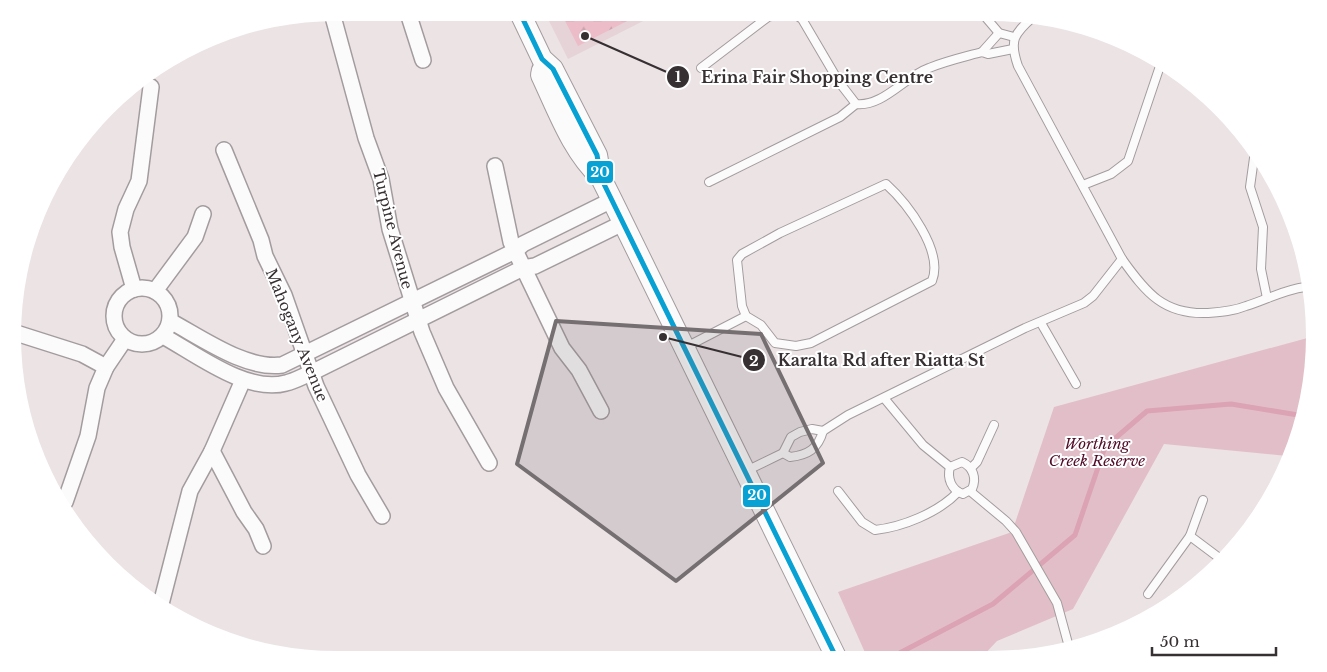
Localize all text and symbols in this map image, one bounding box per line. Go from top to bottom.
callout: Erina Fair Shopping Centre [665,62,943,93]
text: 1 [675,67,682,86]
text: Erina Fair Shopping Centre [701,67,933,87]
line badge: 20 [586,160,614,184]
text: 20 [590,163,610,181]
street label: Turpine Avenue [369,167,417,291]
street label: Mahogany Avenue [262,266,332,404]
callout: Karalta Rd after Riatta St [742,345,994,376]
text: Karalta Rd after Riatta St [778,350,985,370]
text: 2 [749,351,759,370]
park label: Worthing Creek Reserve [1049,434,1145,470]
line badge: 20 [742,484,771,508]
text: 20 [747,486,767,504]
scale bar [1152,624,1276,656]
text: 50 m [1160,632,1200,651]

